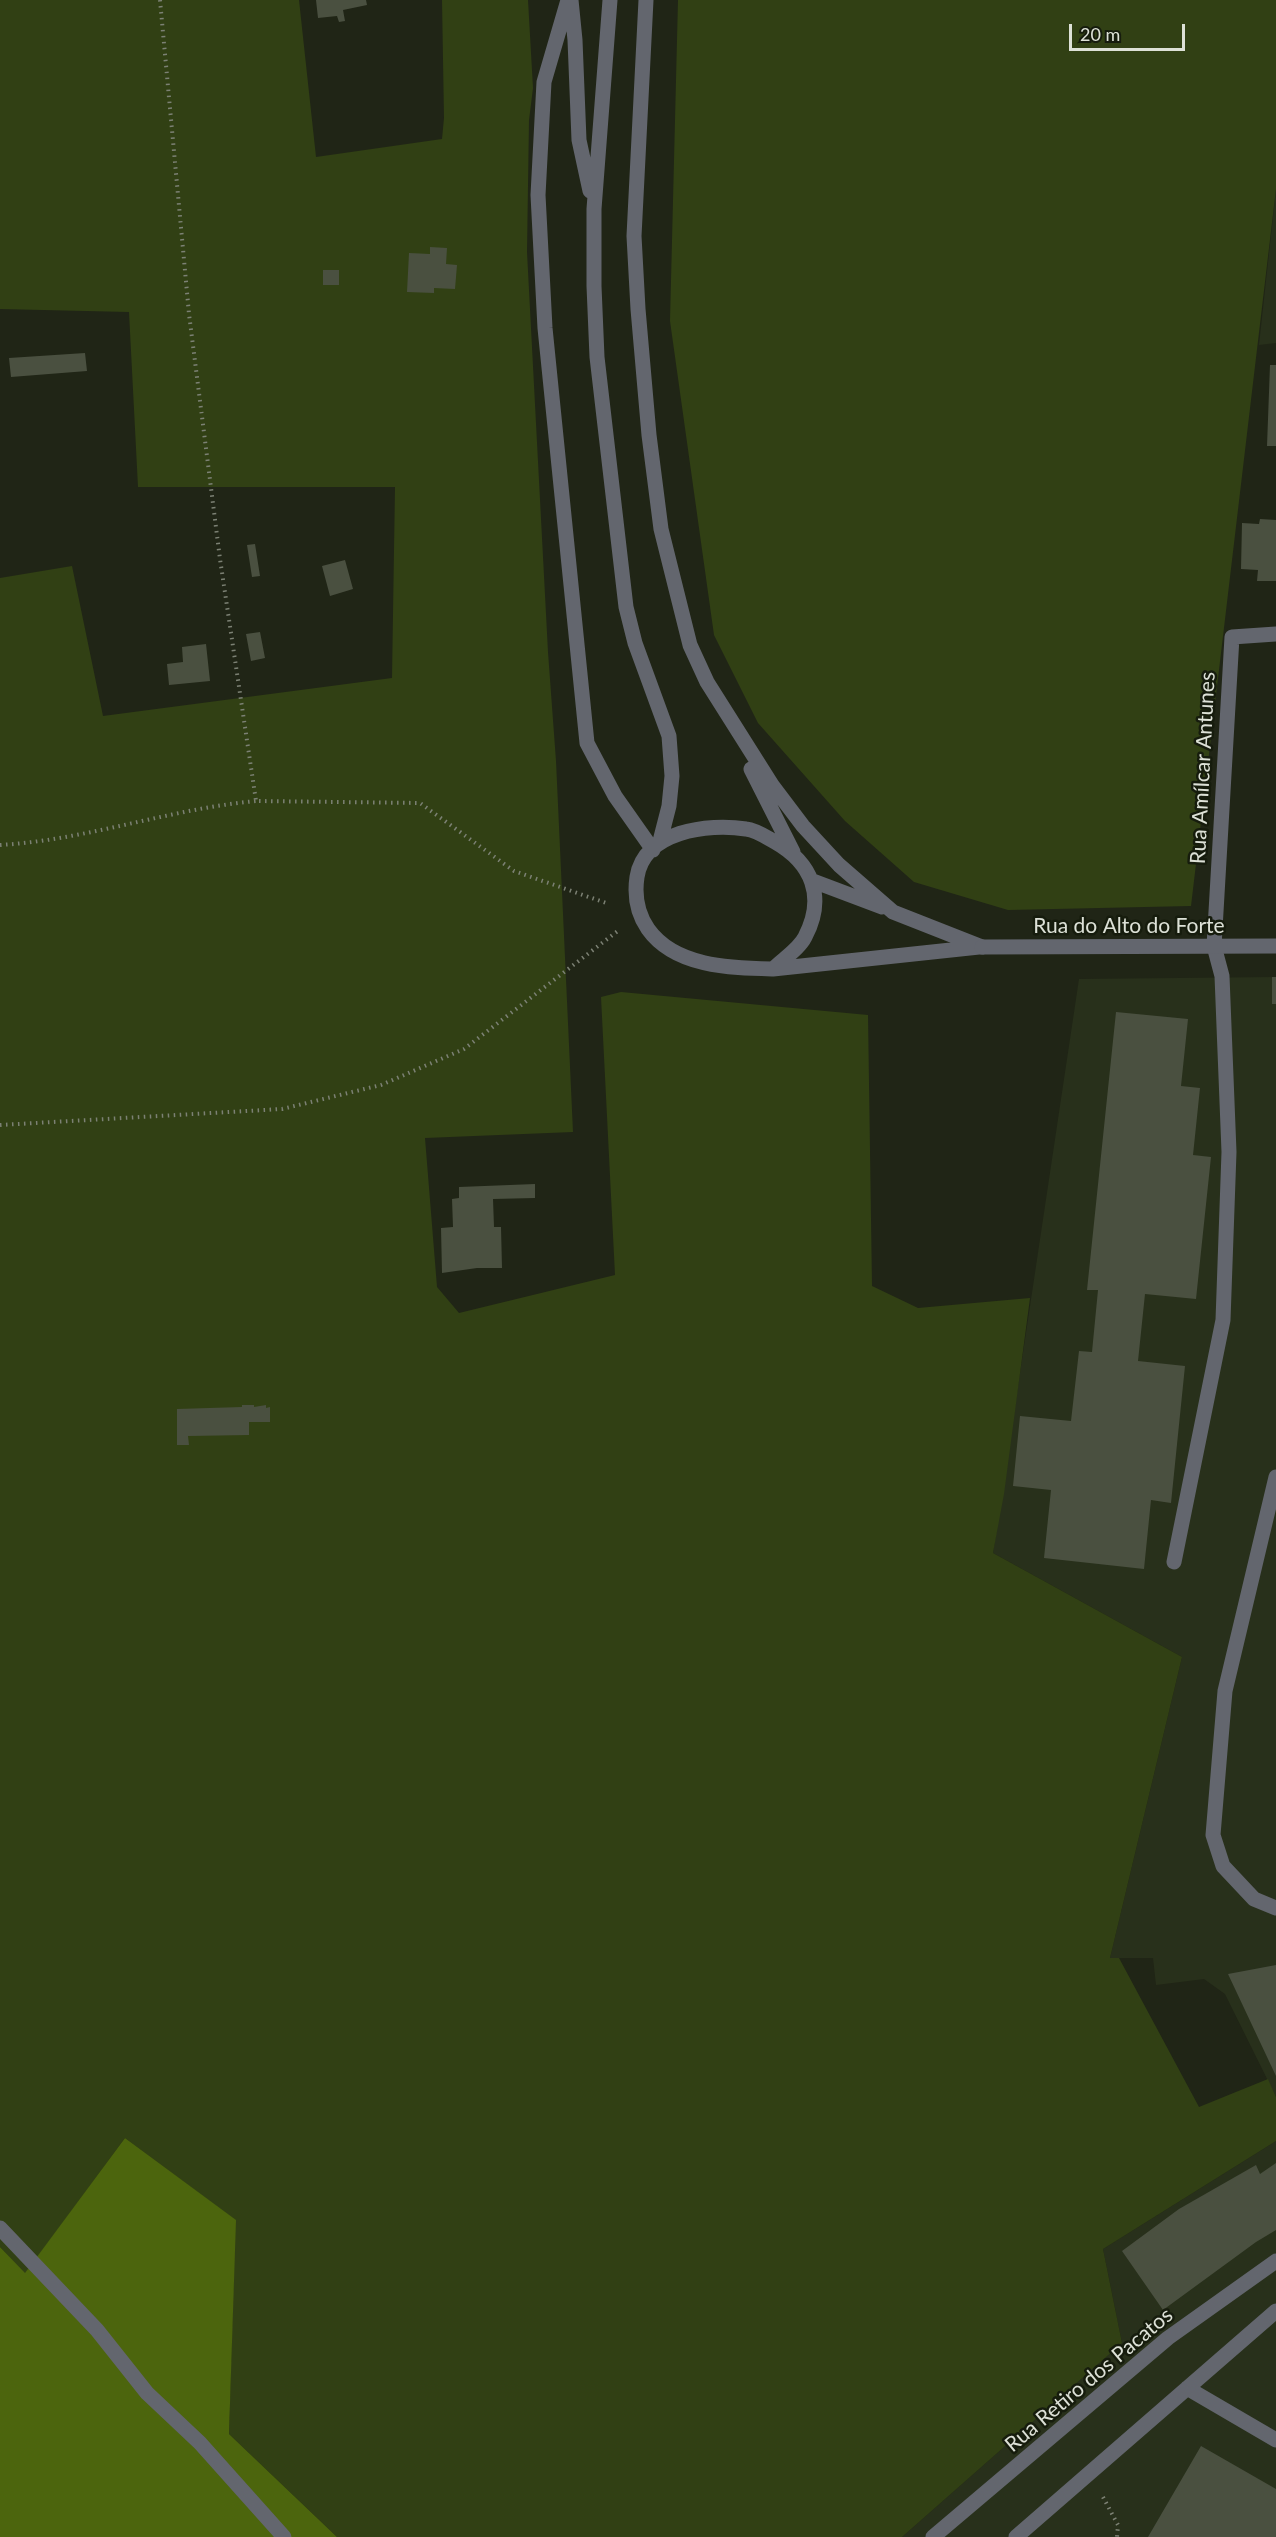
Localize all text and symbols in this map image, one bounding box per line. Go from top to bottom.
scale bar [1072,12,1188,50]
text: 20 m [1080,23,1120,45]
street label: Rua Amílcar Antunes [1185,671,1221,865]
street label: Rua do Alto do Forte [1033,913,1225,939]
street label: Rua Retiro dos Pacatos [1000,2303,1178,2457]

